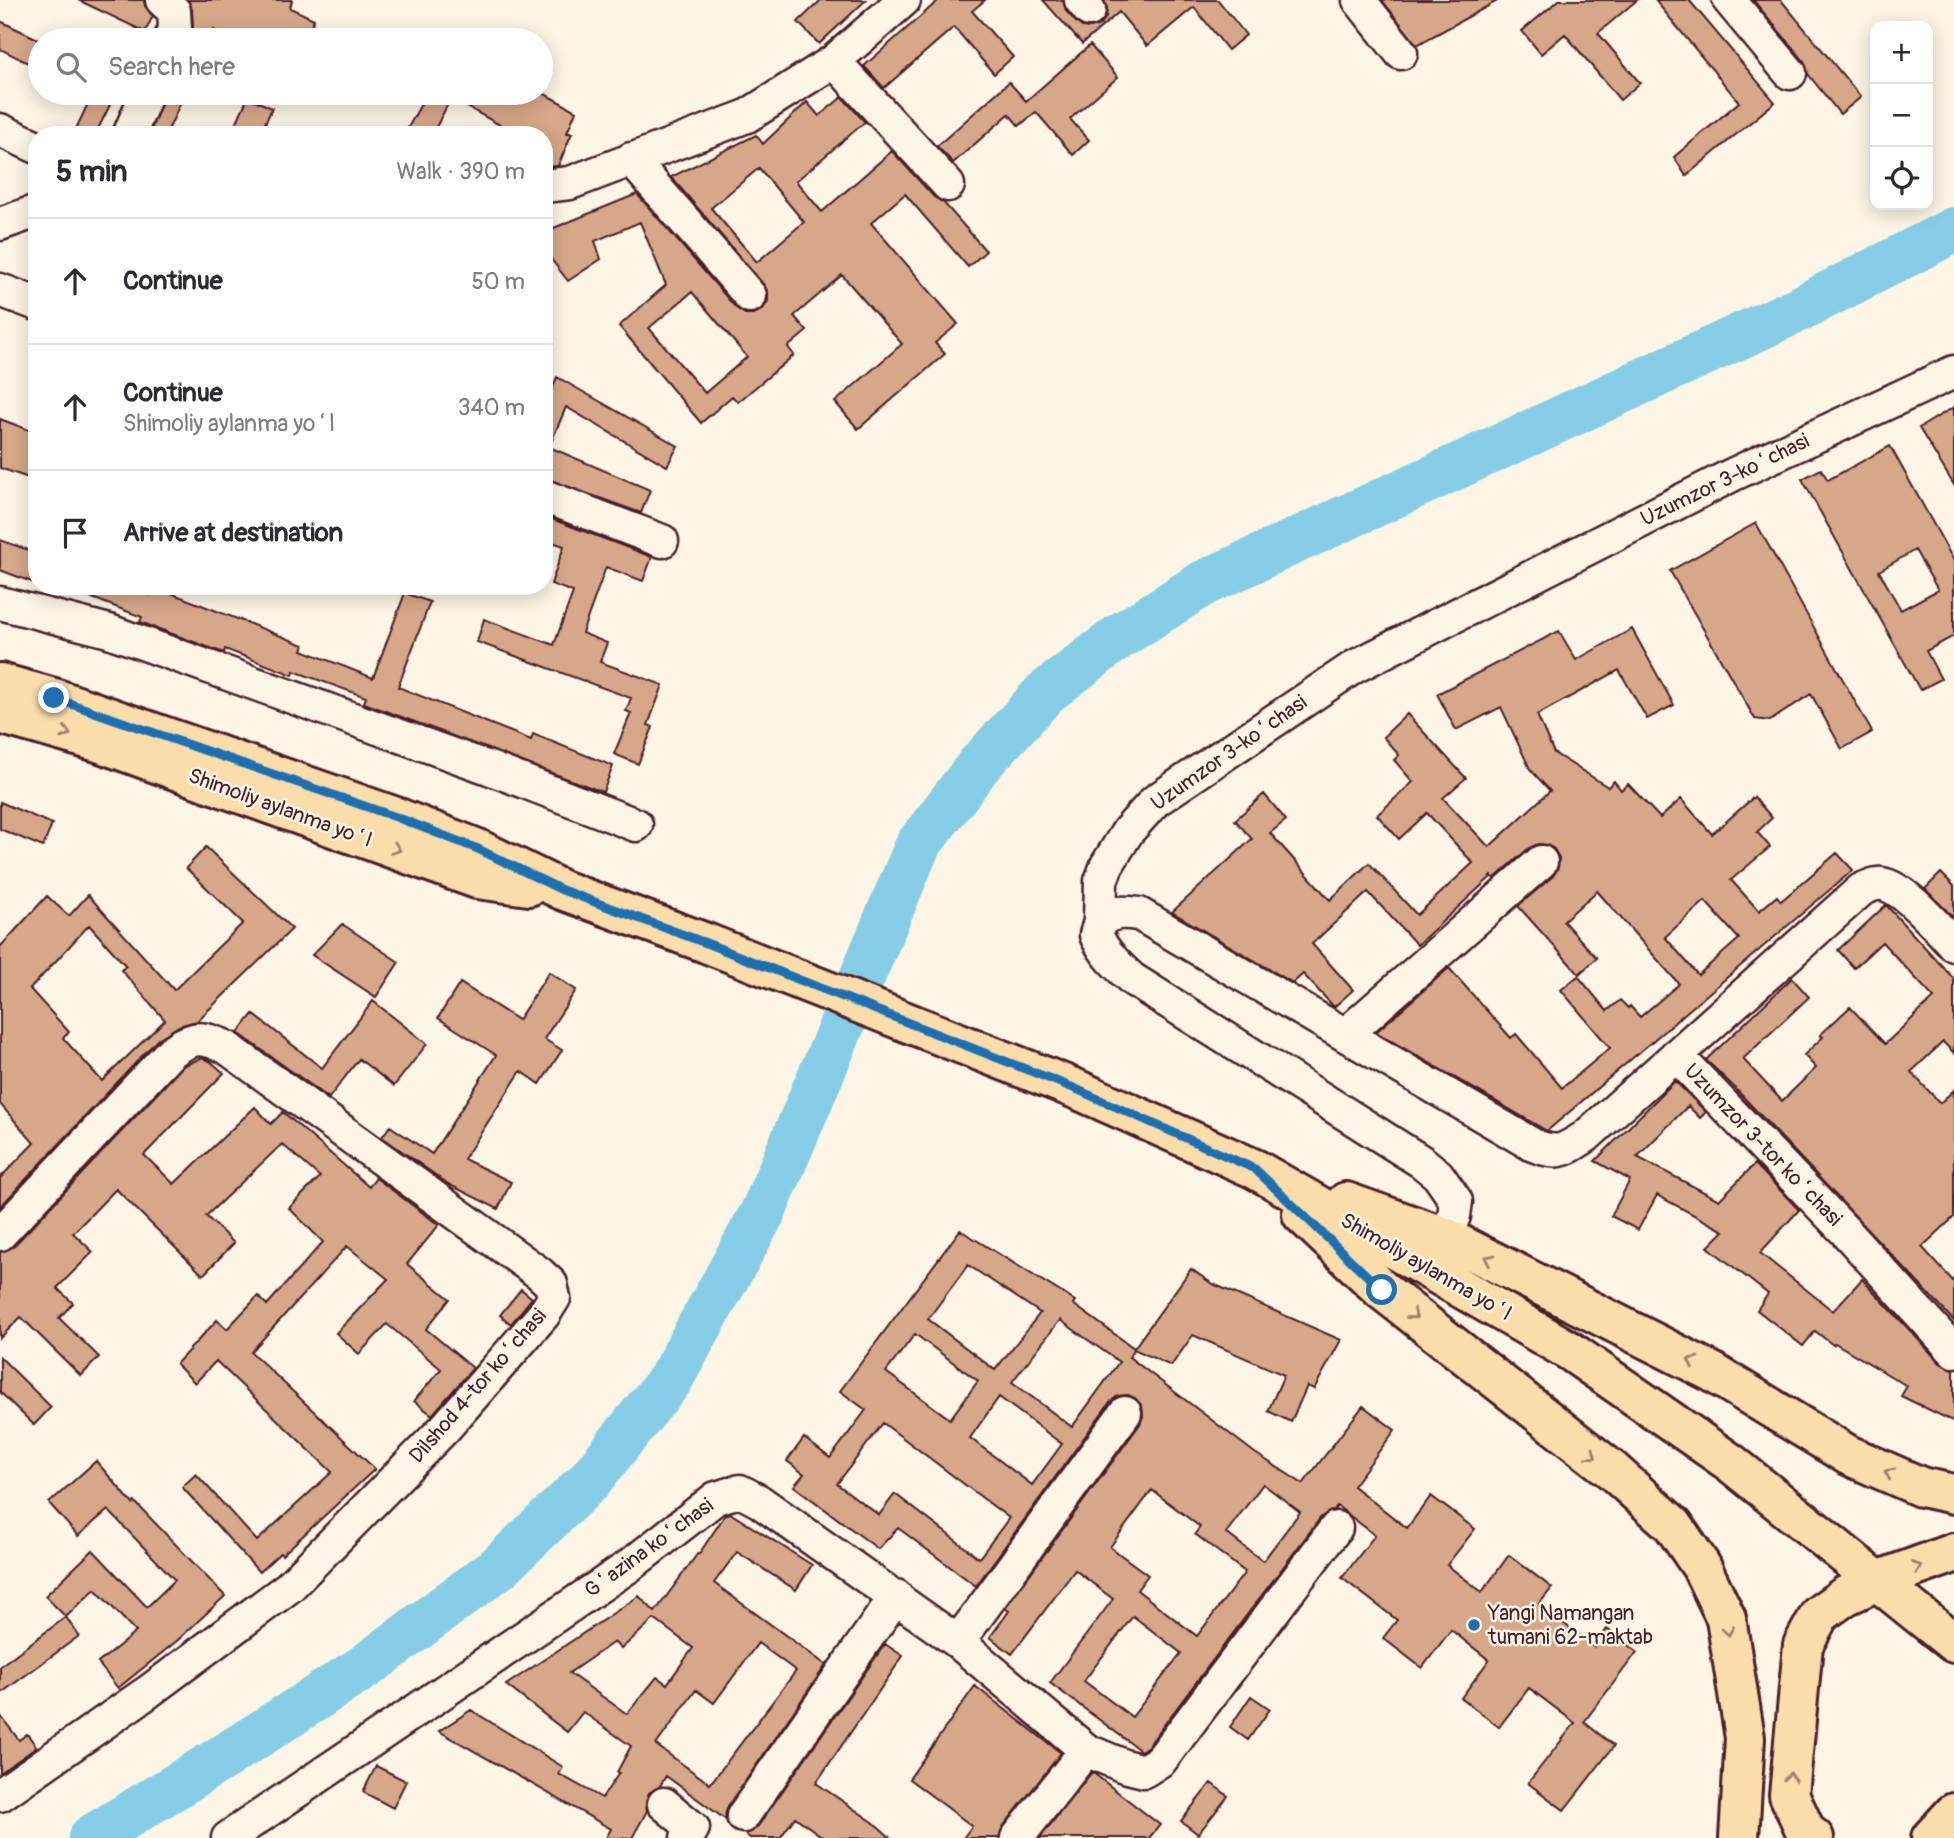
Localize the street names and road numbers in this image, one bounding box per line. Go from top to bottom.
street label: Uzumzor 3-koʻchasi [1636,427,1814,533]
street label: Uzumzor 3-koʻchasi [1146,689,1312,817]
street label: Shimoliy aylanma yoʻl [185,762,375,854]
street label: Uzumzor 3-tor koʻchasi [1678,1058,1848,1232]
street label: Shimoliy aylanma yoʻl [1336,1207,1516,1327]
street label: Dilshod 4-tor koʻchasi [403,1303,553,1469]
street label: Gʻazina koʻchasi [579,1492,719,1604]

